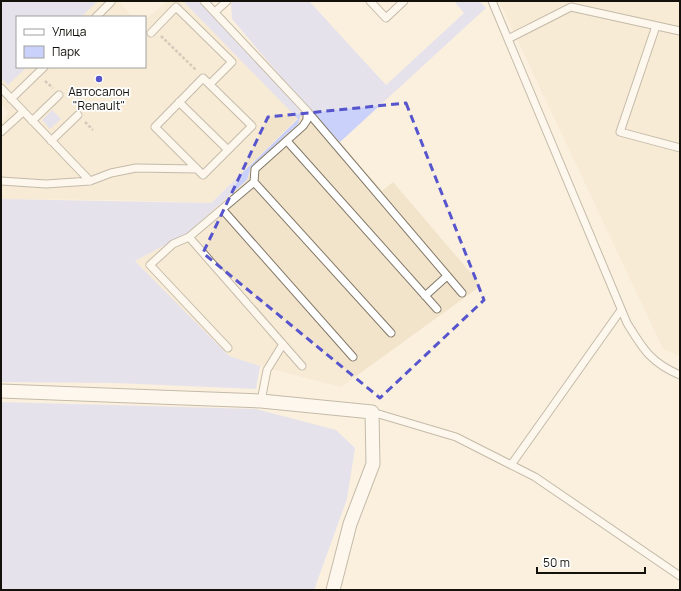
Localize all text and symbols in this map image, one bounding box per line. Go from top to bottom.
legend [16,16,146,68]
text: Улица [52,23,86,40]
text: Парк [52,43,81,60]
marker: Автосалон "Renault" [94,74,104,84]
place label: Автосалон "Renault" [68,83,130,114]
scale bar [537,549,645,575]
text: 50 m [543,554,570,571]

